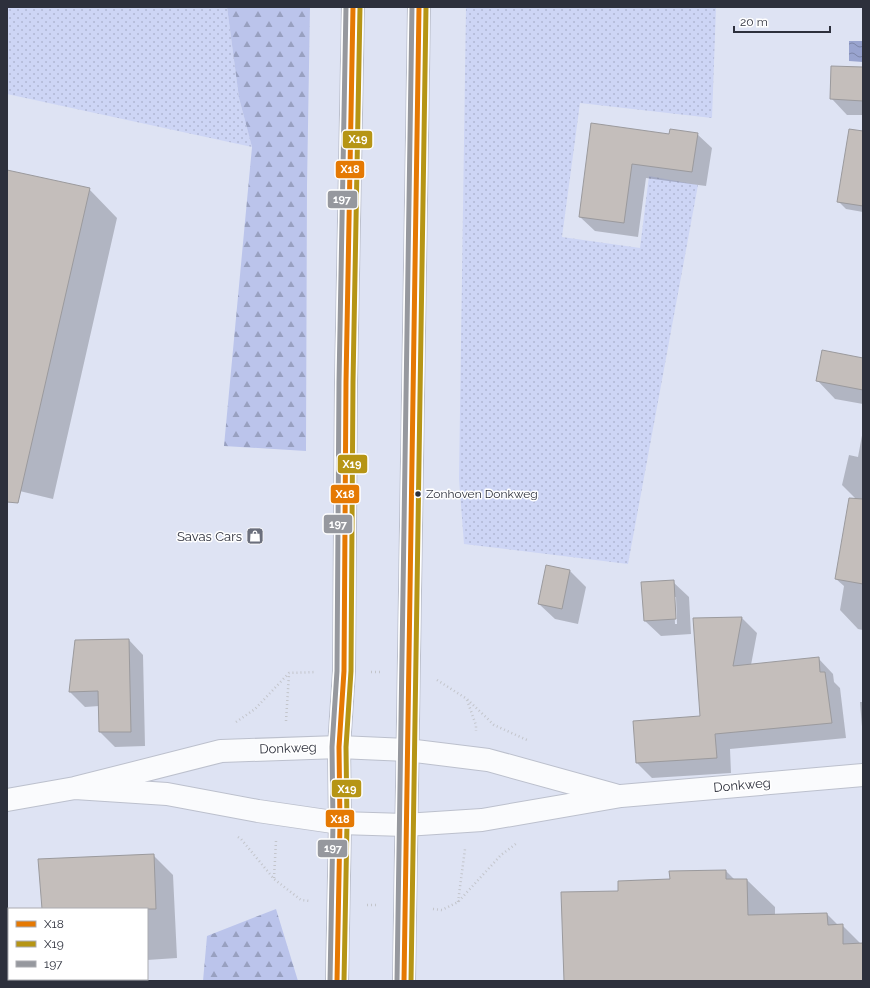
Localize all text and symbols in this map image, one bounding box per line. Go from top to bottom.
scale bar [734,8,830,34]
text: 20 m [740,15,768,29]
line badge: X19 [342,130,373,149]
text: X19 [347,133,368,146]
line badge: X18 [335,160,365,179]
text: X18 [339,163,360,176]
line badge: 197 [327,190,358,209]
text: 197 [333,193,352,206]
line badge: X19 [337,454,368,474]
text: X19 [341,458,362,471]
line badge: X18 [330,484,360,504]
place label: Zonhoven Donkweg [426,487,538,501]
text: X18 [334,488,355,501]
marker: Zonhoven Donkweg [413,489,423,499]
line badge: 197 [323,514,353,534]
text: 197 [329,518,348,531]
shop icon: Savas Cars [245,526,265,546]
place label: Savas Cars [177,529,242,544]
street label: Donkweg [259,740,317,756]
street label: Donkweg [713,775,771,795]
line badge: X19 [331,779,362,798]
text: X19 [336,783,357,796]
line badge: X18 [325,809,355,828]
text: X18 [329,813,350,826]
line badge: 197 [317,839,348,858]
text: 197 [324,842,343,855]
legend [8,908,148,980]
text: X18 [44,917,64,931]
text: X19 [44,937,64,951]
text: 197 [44,957,63,971]

